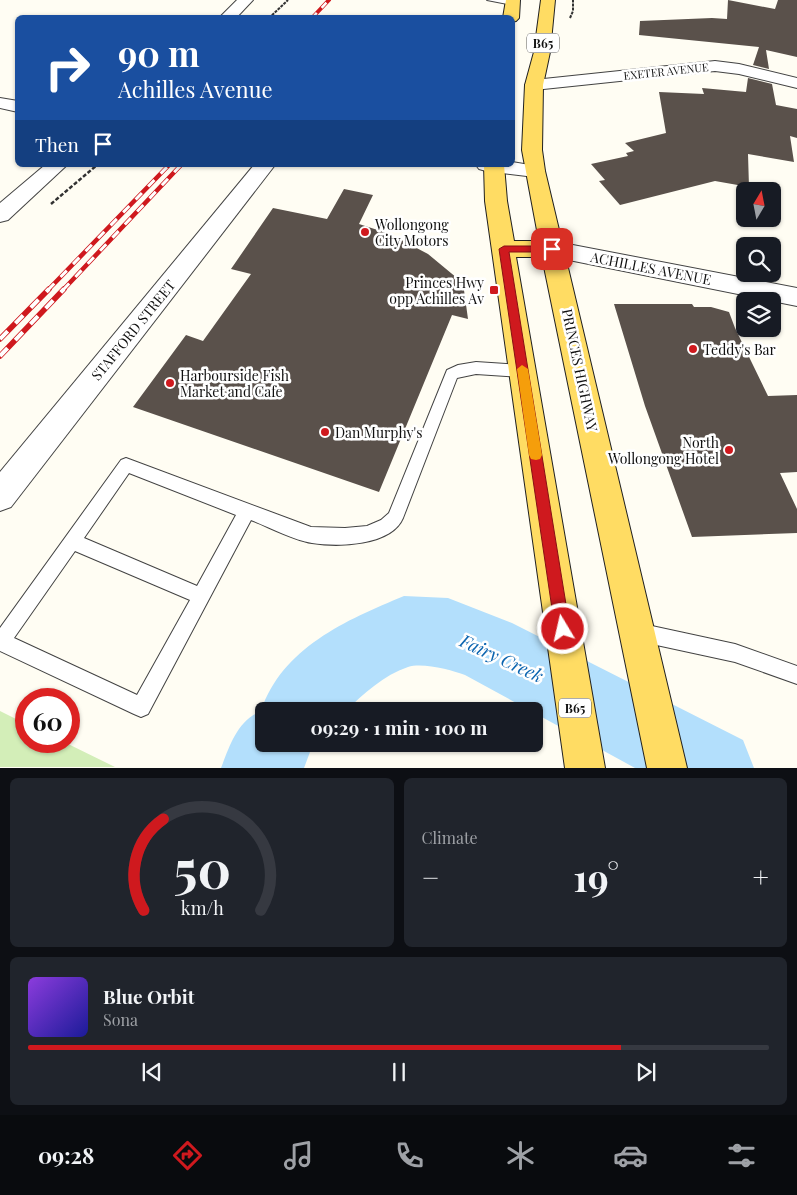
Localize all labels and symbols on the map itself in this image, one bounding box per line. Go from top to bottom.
road number: B65 [527,34,559,52]
street label: EXETER AVENUE [623,59,709,83]
north arrow [736,182,781,228]
place label: Wollongong City Motors [374,215,449,250]
marker: Wollongong City Motors [359,226,371,238]
pin [531,228,573,270]
street label: ACHILLES AVENUE [588,247,713,289]
place label: Princes Hwy opp Achilles Av [389,273,484,308]
street label: STAFFORD STREET [87,276,180,384]
marker: Princes Hwy opp Achilles Av [488,284,500,296]
street label: PRINCES HIGHWAY [558,307,602,434]
place label: Teddy's Bar [703,340,777,359]
marker: Teddy's Bar [687,343,699,355]
place label: Harbourside Fish Market and Cafe [180,366,290,401]
marker: Harbourside Fish Market and Cafe [164,377,176,389]
place label: Dan Murphy's [335,423,422,442]
marker: Dan Murphy's [319,426,331,438]
place label: North Wollongong Hotel [607,433,720,468]
marker: North Wollongong Hotel [723,444,735,456]
position arrow [536,602,588,654]
water label: Fairy Creek [456,628,548,688]
speed limit sign: 60 [15,688,80,753]
road number: B65 [559,698,591,718]

